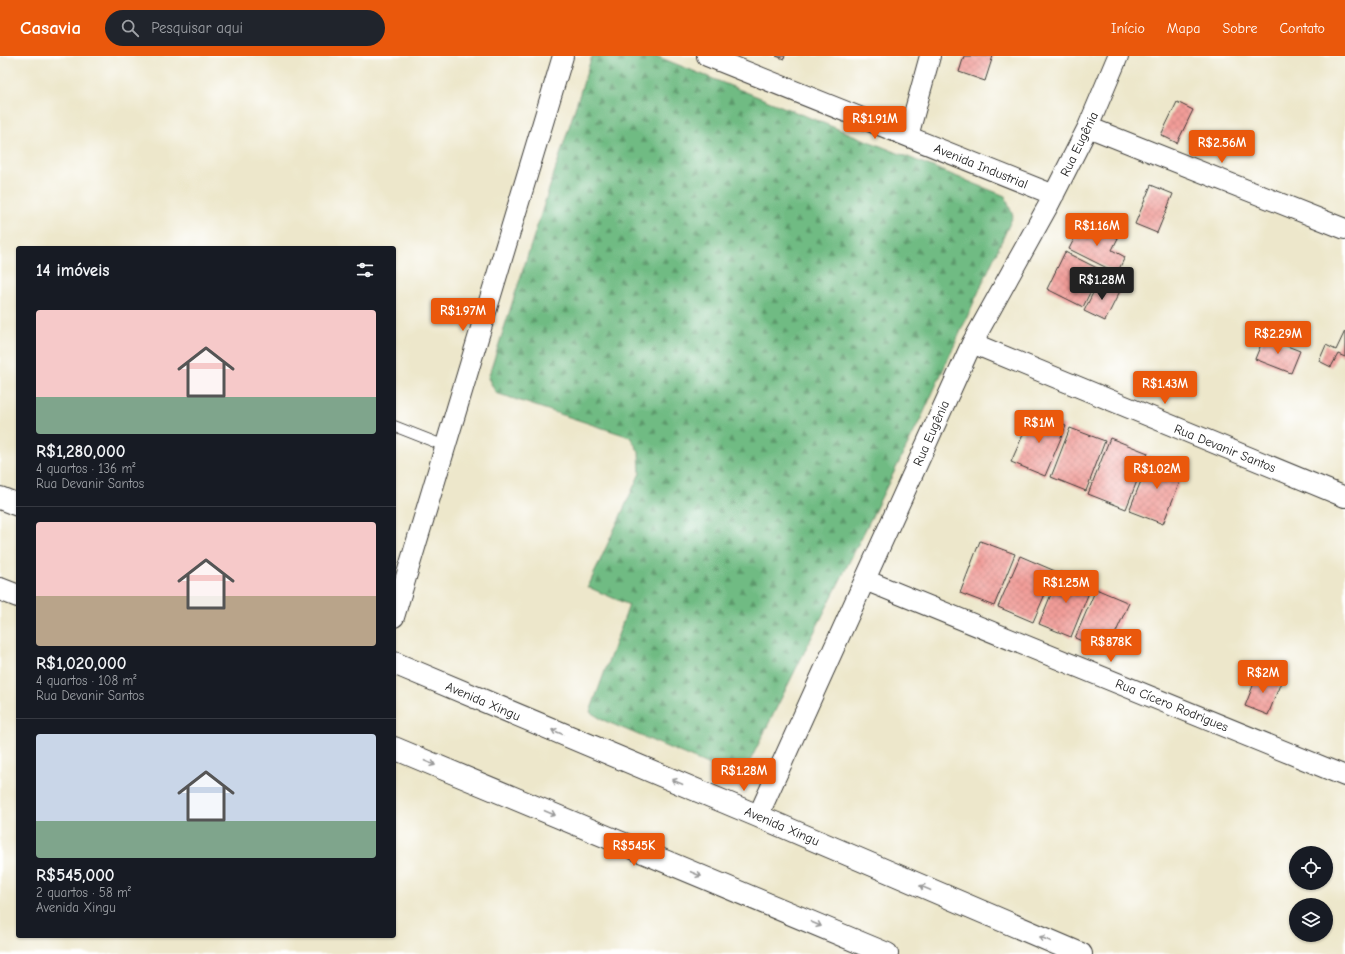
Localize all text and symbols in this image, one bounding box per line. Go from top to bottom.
search box [105,10,385,46]
text: Casavia [20,17,81,39]
icon: search [119,17,141,39]
text: Pesquisar aqui [151,19,243,37]
text: Início [1111,20,1145,37]
text: Mapa [1167,20,1200,37]
text: Sobre [1222,20,1257,37]
text: Contato [1279,20,1325,37]
pin: R$1.91M [838,106,912,140]
street label: Rua Eugênia [1057,109,1101,179]
text: R$1.91M [852,111,898,126]
pin: R$2.56M [1185,130,1259,164]
text: R$2.56M [1198,135,1246,150]
street label: Avenida Industrial [932,140,1030,192]
pin: R$1.16M [1060,213,1134,247]
text: R$1.16M [1074,218,1120,233]
icon: filters [354,259,376,281]
text: 14 imóveis [36,261,110,280]
pin: R$1.28M [1065,267,1139,301]
text: R$1.28M [1079,272,1125,287]
pin: R$1.97M [426,298,500,332]
text: R$1.97M [440,303,486,318]
pin: R$2.29M [1241,321,1315,355]
text: R$2.29M [1254,326,1302,341]
icon: home [170,336,242,408]
pin: R$1.43M [1128,371,1202,405]
text: R$1.43M [1142,376,1188,391]
street label: Rua Eugênia [910,398,952,468]
pin: R$1M [1015,410,1063,444]
text: R$1M [1024,415,1055,430]
street label: Rua Devanir Santos [1172,421,1278,475]
text: R$1,280,000 [36,442,125,461]
pin: R$1.02M [1120,456,1194,490]
text: 4 quartos · 136 m² [36,461,135,476]
text: R$1.02M [1133,461,1181,476]
text: Rua Devanir Santos [36,476,144,491]
icon: home [170,548,242,620]
pin: R$1.25M [1029,570,1103,604]
text: R$1.25M [1043,575,1089,590]
pin: R$878K [1078,629,1144,663]
text: R$878K [1090,634,1132,649]
text: R$1,020,000 [36,654,126,673]
pin: R$2M [1239,660,1287,694]
text: R$2M [1247,665,1279,680]
text: 4 quartos · 108 m² [36,673,136,688]
street label: Rua Cícero Rodrigues [1113,676,1231,734]
street label: Avenida Xingu [443,678,523,724]
text: Rua Devanir Santos [36,688,144,703]
one-way arrow [551,727,563,735]
pin: R$1.28M [707,758,781,792]
icon: home [170,760,242,832]
one-way arrow [424,760,436,767]
text: R$1.28M [721,763,767,778]
one-way arrow [671,778,683,785]
street label: Avenida Xingu [742,803,822,849]
one-way arrow [543,810,555,817]
pin: R$545K [601,833,667,867]
text: R$545K [613,838,655,853]
map controls [1289,846,1333,942]
button: locate [1289,846,1333,890]
text: R$545,000 [36,866,115,885]
one-way arrow [689,871,701,878]
one-way arrow [920,883,932,891]
text: 2 quartos · 58 m² [36,885,131,900]
button: layers [1289,898,1333,942]
text: Avenida Xingu [36,900,116,915]
one-way arrow [809,921,821,928]
one-way arrow [1039,934,1051,942]

